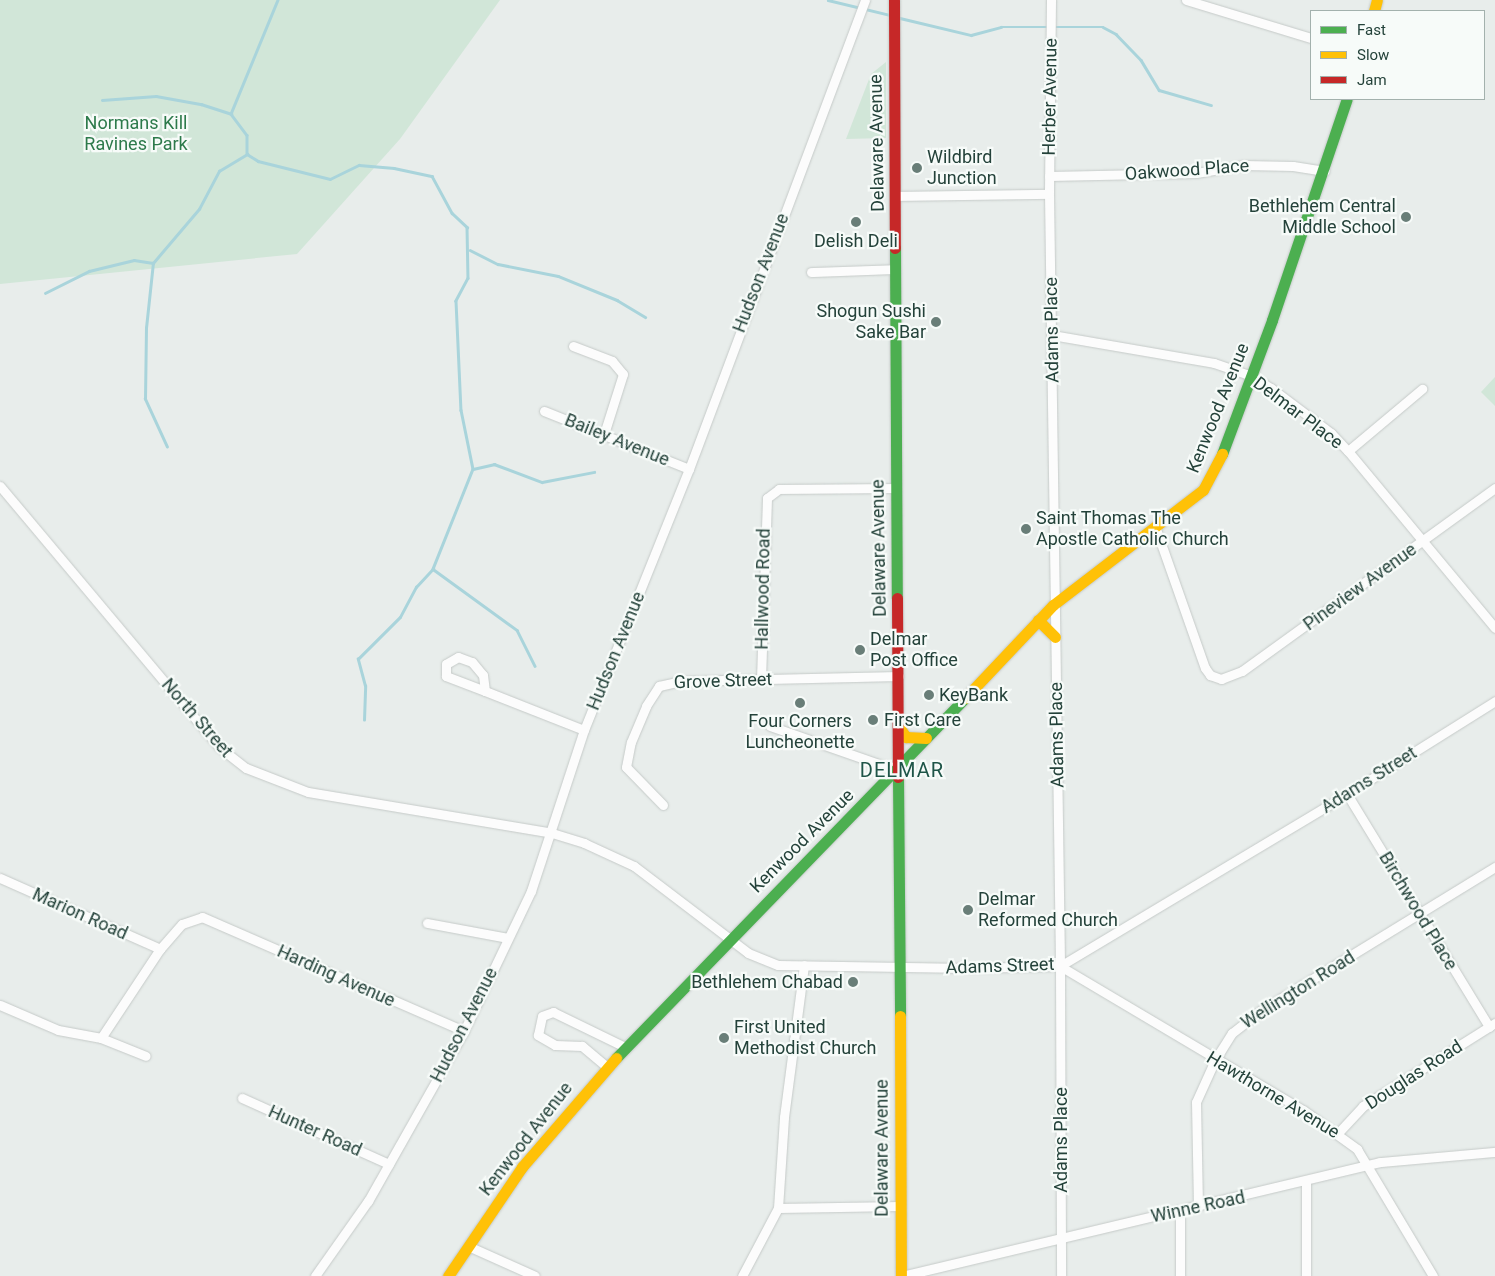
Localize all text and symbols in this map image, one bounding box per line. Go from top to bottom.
legend [1310,10,1485,100]
text: Fast [1357,21,1386,39]
street label: Herber Avenue [1038,38,1062,156]
text: Slow [1357,46,1389,64]
text: Jam [1357,71,1387,89]
street label: Delaware Avenue [865,74,889,212]
park label: Normans Kill Ravines Park [84,113,188,156]
place label: Wildbird Junction [927,147,997,190]
street label: Oakwood Place [1124,155,1250,185]
marker: Wildbird Junction [911,162,923,174]
place label: Bethlehem Central Middle School [1249,196,1396,238]
street label: Hudson Avenue [728,210,794,336]
marker: Bethlehem Central Middle School [1400,211,1412,223]
marker: Delish Deli [850,216,862,228]
place label: Delish Deli [814,230,898,252]
street label: Adams Place [1040,277,1064,383]
place label: Shogun Sushi Sake Bar [817,301,926,344]
marker: Shogun Sushi Sake Bar [930,316,942,328]
street label: Kenwood Avenue [1182,340,1254,476]
street label: Delmar Place [1249,372,1347,454]
street label: Bailey Avenue [561,409,673,471]
street label: Delaware Avenue [867,479,891,617]
place label: Saint Thomas The Apostle Catholic Church [1036,508,1229,550]
marker: Saint Thomas The Apostle Catholic Church [1020,523,1032,535]
street label: Hallwood Road [751,528,775,650]
street label: Pineview Avenue [1299,539,1421,635]
street label: Hudson Avenue [582,589,650,713]
place label: Delmar Post Office [870,629,958,672]
marker: Delmar Post Office [854,644,866,656]
street label: Grove Street [673,668,773,694]
street label: North Street [157,674,237,762]
street label: Adams Place [1045,682,1069,788]
place label: KeyBank [939,684,1008,706]
marker: KeyBank [923,689,935,701]
marker: Four Corners Luncheonette [794,697,806,709]
place label: First Care [884,709,961,731]
place label: Four Corners Luncheonette [745,711,855,754]
marker: First Care [866,713,880,727]
street label: Adams Street [1317,742,1421,818]
district label: DELMAR [859,758,945,782]
street label: Kenwood Avenue [746,785,858,897]
street label: Birchwood Place [1374,848,1462,974]
street label: Marion Road [29,883,131,945]
place label: Delmar Reformed Church [978,889,1118,932]
marker: Delmar Reformed Church [962,904,974,916]
street label: Harding Avenue [274,940,398,1012]
street label: Wellington Road [1237,946,1359,1034]
street label: Adams Street [945,953,1055,979]
street label: Hudson Avenue [426,964,502,1086]
place label: Bethlehem Chabad [691,971,843,993]
marker: Bethlehem Chabad [847,976,859,988]
place label: First United Methodist Church [734,1017,876,1060]
marker: First United Methodist Church [718,1032,730,1044]
street label: Douglas Road [1361,1036,1467,1114]
street label: Hawthorne Avenue [1203,1047,1343,1143]
street label: Kenwood Avenue [475,1078,577,1200]
street label: Delaware Avenue [871,1079,893,1217]
street label: Adams Place [1050,1087,1072,1193]
street label: Hunter Road [265,1101,365,1161]
street label: Winne Road [1149,1187,1247,1227]

